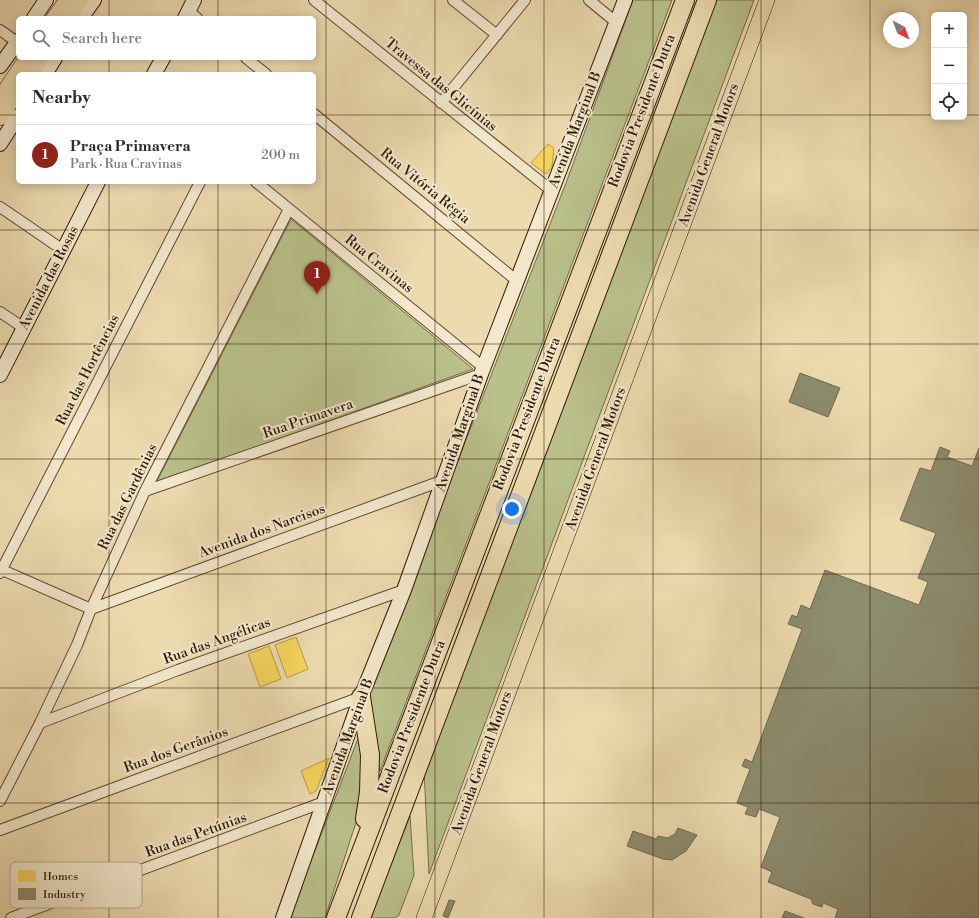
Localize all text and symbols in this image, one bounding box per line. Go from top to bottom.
north arrow [883,12,919,48]
map controls [931,12,967,120]
button: + [931,12,967,48]
search box [16,16,316,60]
icon: search [30,27,52,49]
text: Search here [62,29,142,48]
street label: Rodovia Presidente Dutra [604,31,680,190]
street label: Travessa das Glicínias [381,34,501,136]
button: − [931,48,967,84]
street label: Avenida Marginal B [544,69,605,192]
street label: Avenida General Motors [674,81,743,230]
button: locate [931,84,967,120]
text: Nearby [32,87,91,109]
text: Praça Primavera [70,137,191,156]
street label: Rua Vitória Régia [376,144,474,228]
text: 1 [42,147,48,163]
text: 200 m [261,147,300,163]
text: Park · Rua Cravinas [70,156,182,172]
street label: Avenida das Rosas [15,223,83,334]
street label: Rua Cravinas [341,231,417,297]
pin: 1 [304,261,330,294]
street label: Rua das Hortências [52,311,124,429]
street label: Rodovia Presidente Dutra [489,334,565,493]
street label: Avenida Marginal B [431,372,489,495]
street label: Avenida General Motors [561,385,630,534]
street label: Rua Primavera [260,395,356,443]
street label: Rua das Gardênias [94,441,162,553]
your location [502,499,522,519]
street label: Avenida dos Narcisos [195,500,328,563]
street label: Rua das Angélicas [161,613,273,669]
street label: Rodovia Presidente Dutra [374,637,450,796]
street label: Avenida Marginal B [318,676,378,799]
street label: Avenida General Motors [447,689,516,838]
street label: Rua dos Gerânios [121,723,231,777]
street label: Rua das Petúnias [143,808,249,862]
legend [10,862,142,908]
text: Homes [43,870,78,884]
text: Industry [43,888,86,902]

